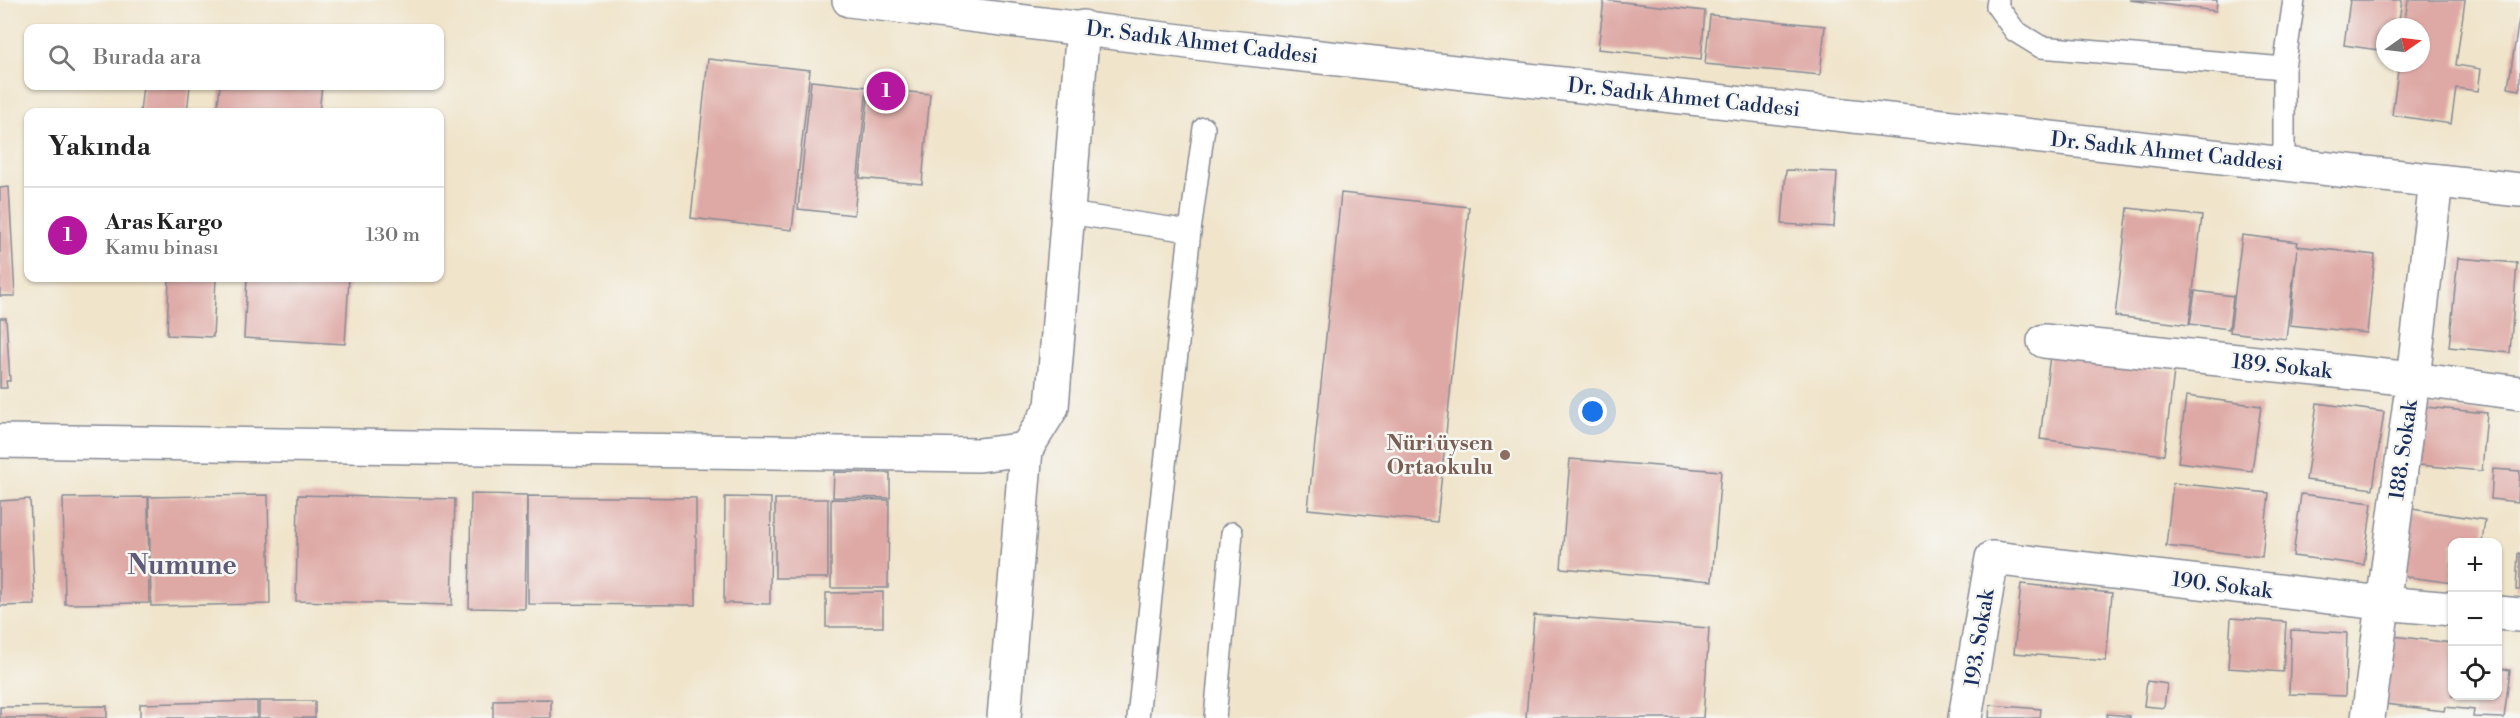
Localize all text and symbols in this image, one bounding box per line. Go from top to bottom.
street label: Dr. Sadık Ahmet Caddesi [1084,16,1320,70]
north arrow [2376,18,2430,72]
search box [24,24,444,90]
icon: search [45,41,78,74]
text: Burada ara [93,44,201,71]
pin: 1 [866,68,906,113]
street label: Dr. Sadık Ahmet Caddesi [1566,73,1802,123]
street label: Dr. Sadık Ahmet Caddesi [2049,127,2285,177]
text: Yakında [48,131,151,163]
text: Aras Kargo [105,209,223,236]
text: 1 [63,223,72,248]
text: 130 m [365,223,420,248]
text: Kamu binası [105,236,219,261]
street label: 189. Sokak [2231,349,2334,385]
your location [1578,397,1607,426]
street label: 188. Sokak [2384,398,2424,502]
place label: Nüri üysen Ortaokulu [1386,431,1493,481]
marker: Nüri üysen Ortaokulu [1498,448,1512,462]
map controls [2448,538,2502,700]
button: + [2448,538,2502,592]
district label: Numune [127,549,237,583]
street label: 190. Sokak [2170,567,2275,605]
street label: 193. Sokak [1959,586,2001,689]
button: − [2448,592,2502,646]
button: locate [2448,646,2502,700]

